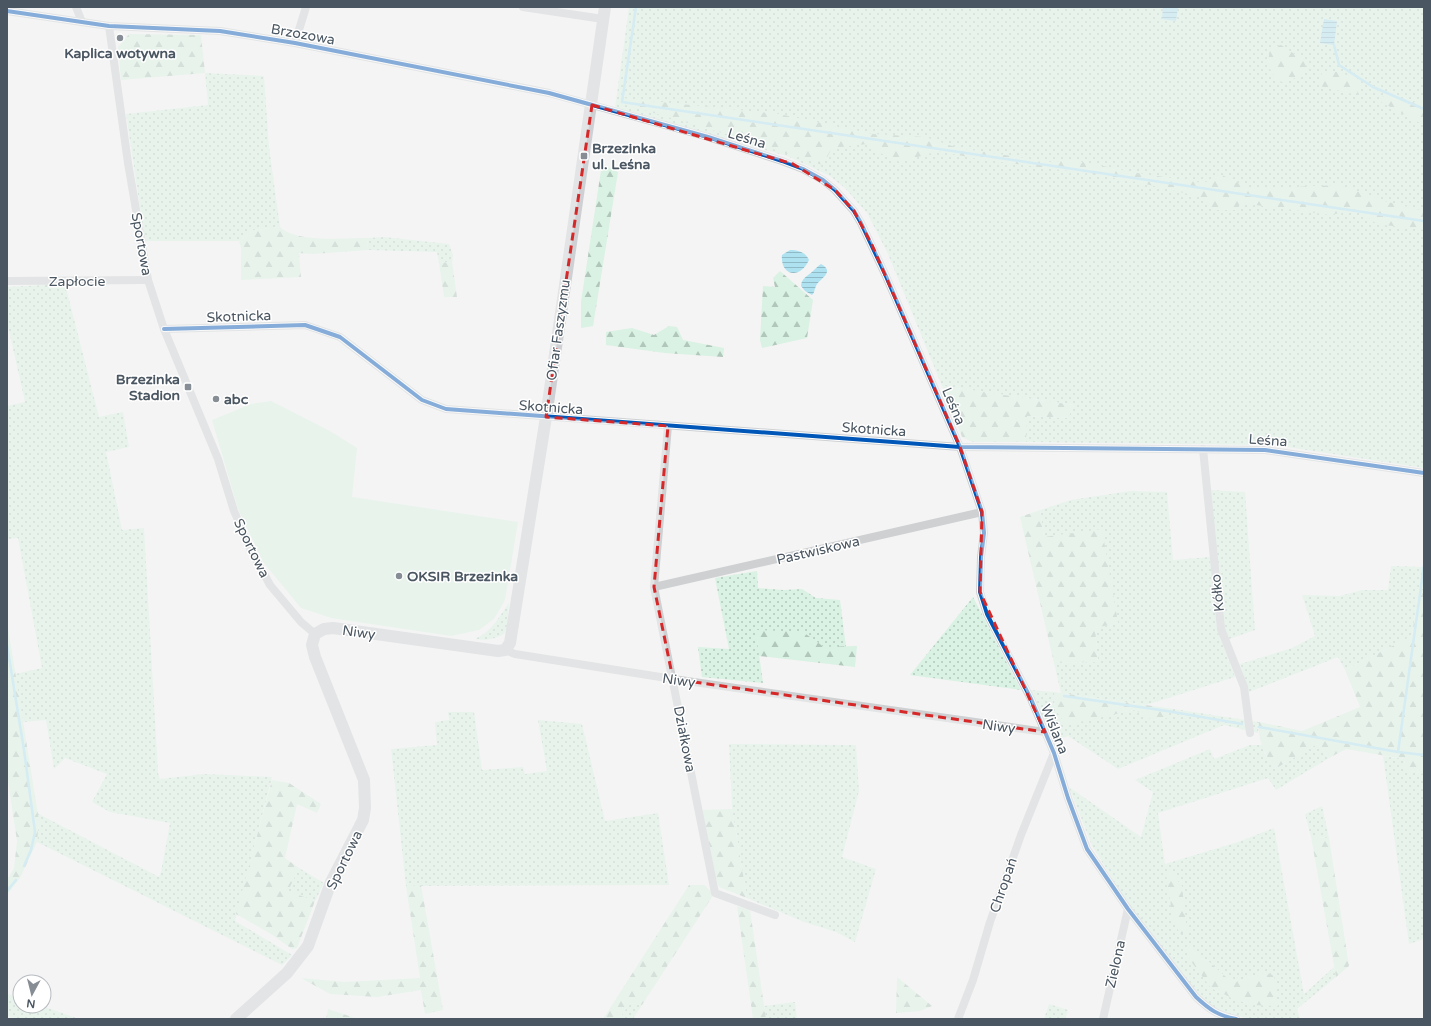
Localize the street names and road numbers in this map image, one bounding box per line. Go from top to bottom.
street label: Brzozowa [270,21,336,48]
street label: Leśna [726,125,768,152]
street label: Sportowa [128,211,155,277]
street label: Zapłocie [49,273,105,290]
street label: Ofiar Faszyzmu [543,278,574,382]
street label: Skotnicka [206,307,272,326]
street label: Leśna [938,385,969,428]
street label: Skotnicka [518,397,584,418]
street label: Skotnicka [841,419,907,440]
street label: Leśna [1248,431,1288,450]
street label: Sportowa [230,516,273,581]
street label: Pastwiskowa [775,533,861,568]
street label: Kółko [1207,573,1228,613]
street label: Niwy [341,622,377,643]
street label: Niwy [661,670,697,691]
street label: Wiślana [1037,702,1072,756]
street label: Działkowa [670,704,699,774]
street label: Niwy [981,716,1017,737]
street label: Sportowa [323,828,366,893]
street label: Chropań [986,855,1021,915]
street label: Zielona [1102,938,1129,990]

